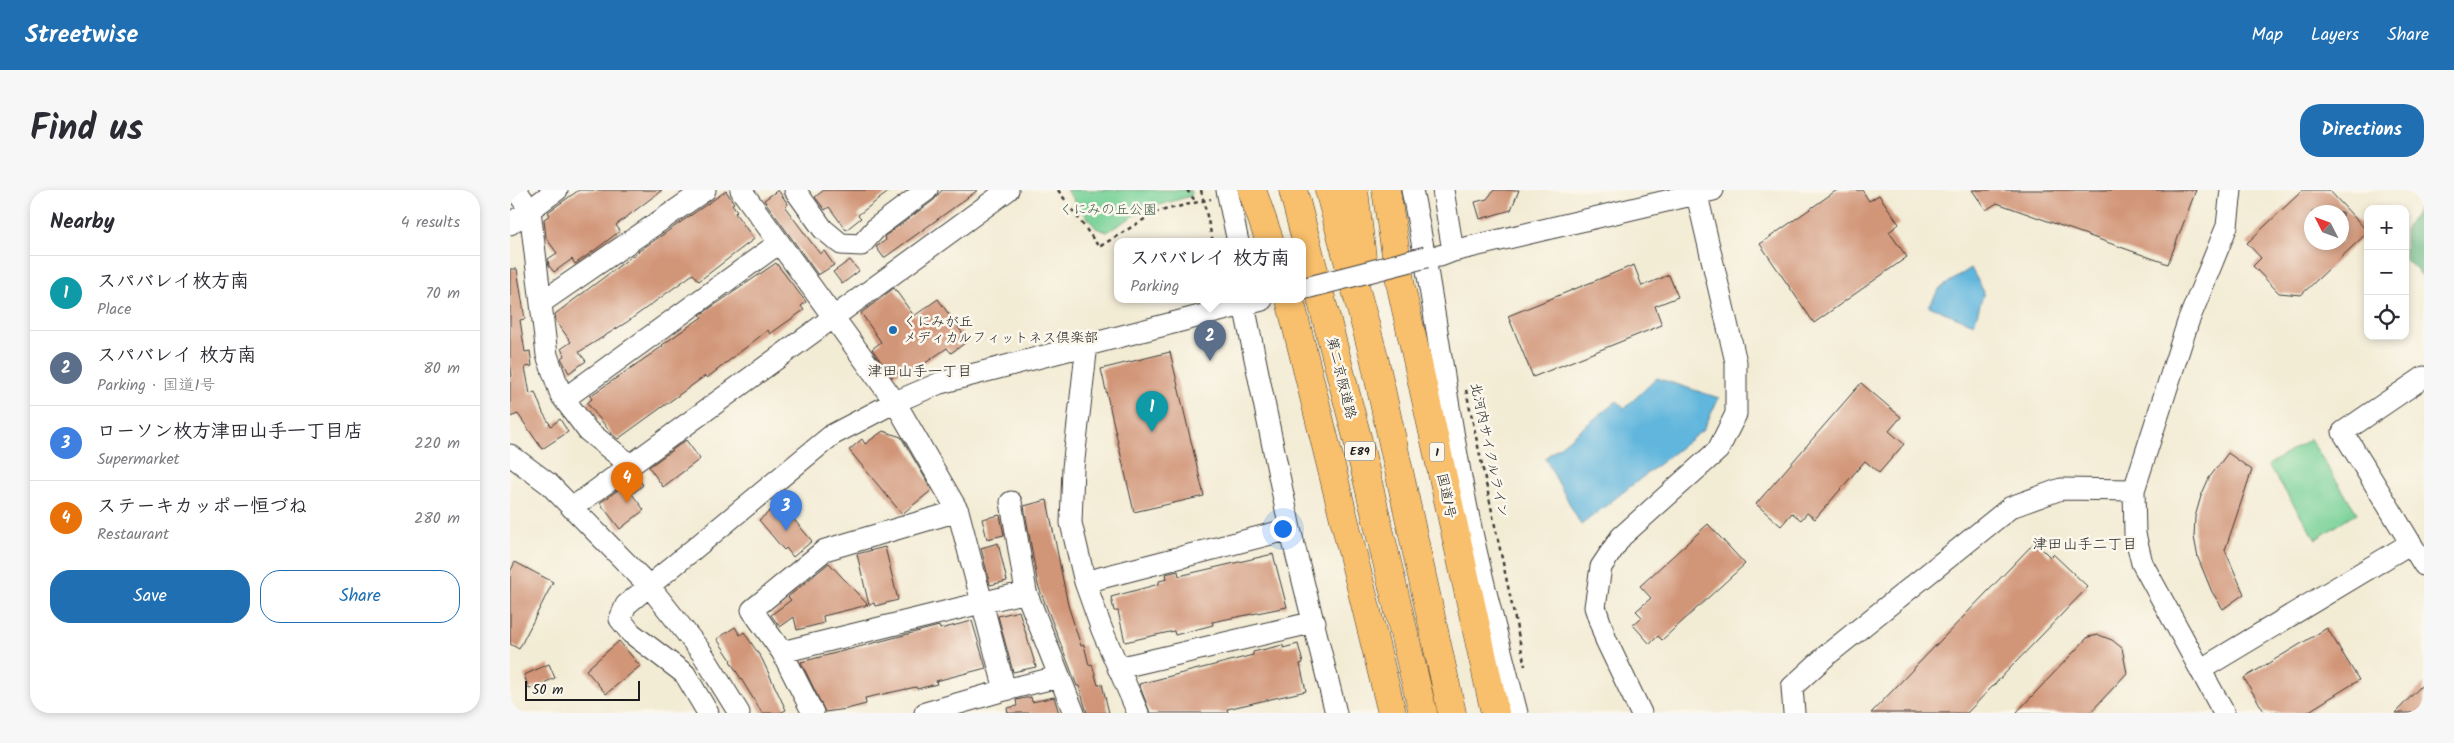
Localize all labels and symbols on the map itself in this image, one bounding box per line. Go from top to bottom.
park label: くにみの丘公園 [1059,199,1157,221]
north arrow [2304,205,2349,250]
place label: くにみが丘 メディカルフィットネス倶楽部 [903,311,1098,349]
pin: 2 [1194,320,1226,361]
marker: くにみが丘 メディカルフィットネス倶楽部 [887,324,899,336]
street label: 第二京阪道路 [1320,335,1362,421]
district label: 津田山手一丁目 [867,360,973,384]
street label: 北河内サイクルライン [1464,381,1514,519]
pin: 1 [1136,391,1168,432]
road number: E89 [1345,442,1375,460]
road number: 1 [1430,442,1444,462]
pin: 4 [611,462,643,503]
street label: 国道1号 [1430,471,1462,521]
pin: 3 [770,490,802,531]
your location [1270,516,1296,542]
district label: 津田山手二丁目 [2032,533,2138,557]
scale bar [525,678,640,701]

